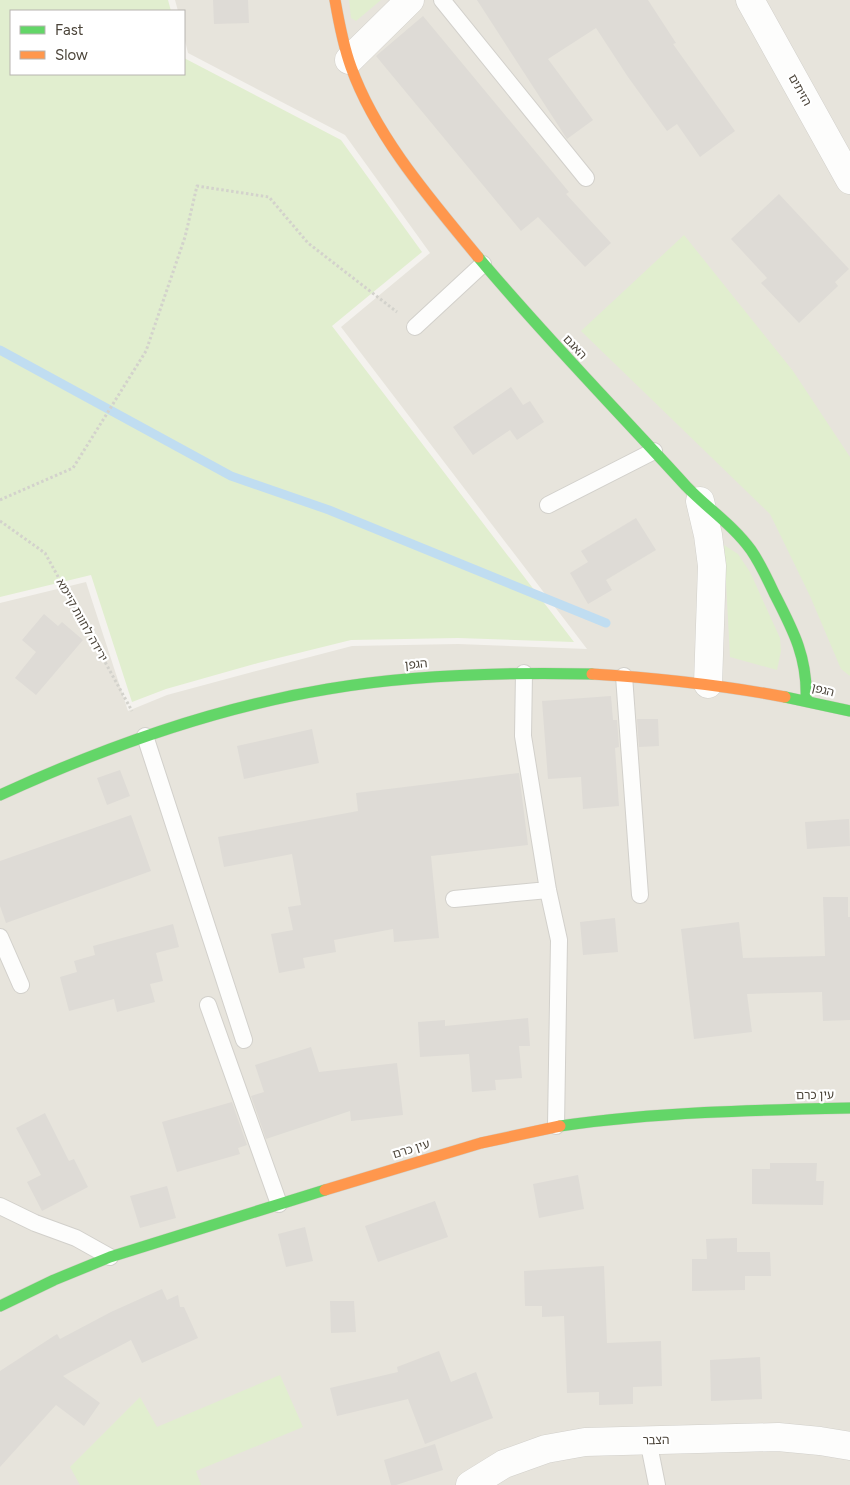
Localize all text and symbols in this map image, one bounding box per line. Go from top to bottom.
legend [10,10,185,75]
text: Fast [55,21,84,39]
text: Slow [55,46,88,64]
street label: הזיתים [786,72,814,108]
street label: האגם [560,332,590,362]
street label: ירידה לחוות קיימא [53,576,111,664]
street label: הגפן [404,656,428,672]
street label: הגפן [810,680,836,700]
street label: עין כרם [796,1088,834,1102]
street label: עין כרם [391,1137,431,1161]
street label: הצבר [643,1433,669,1447]

